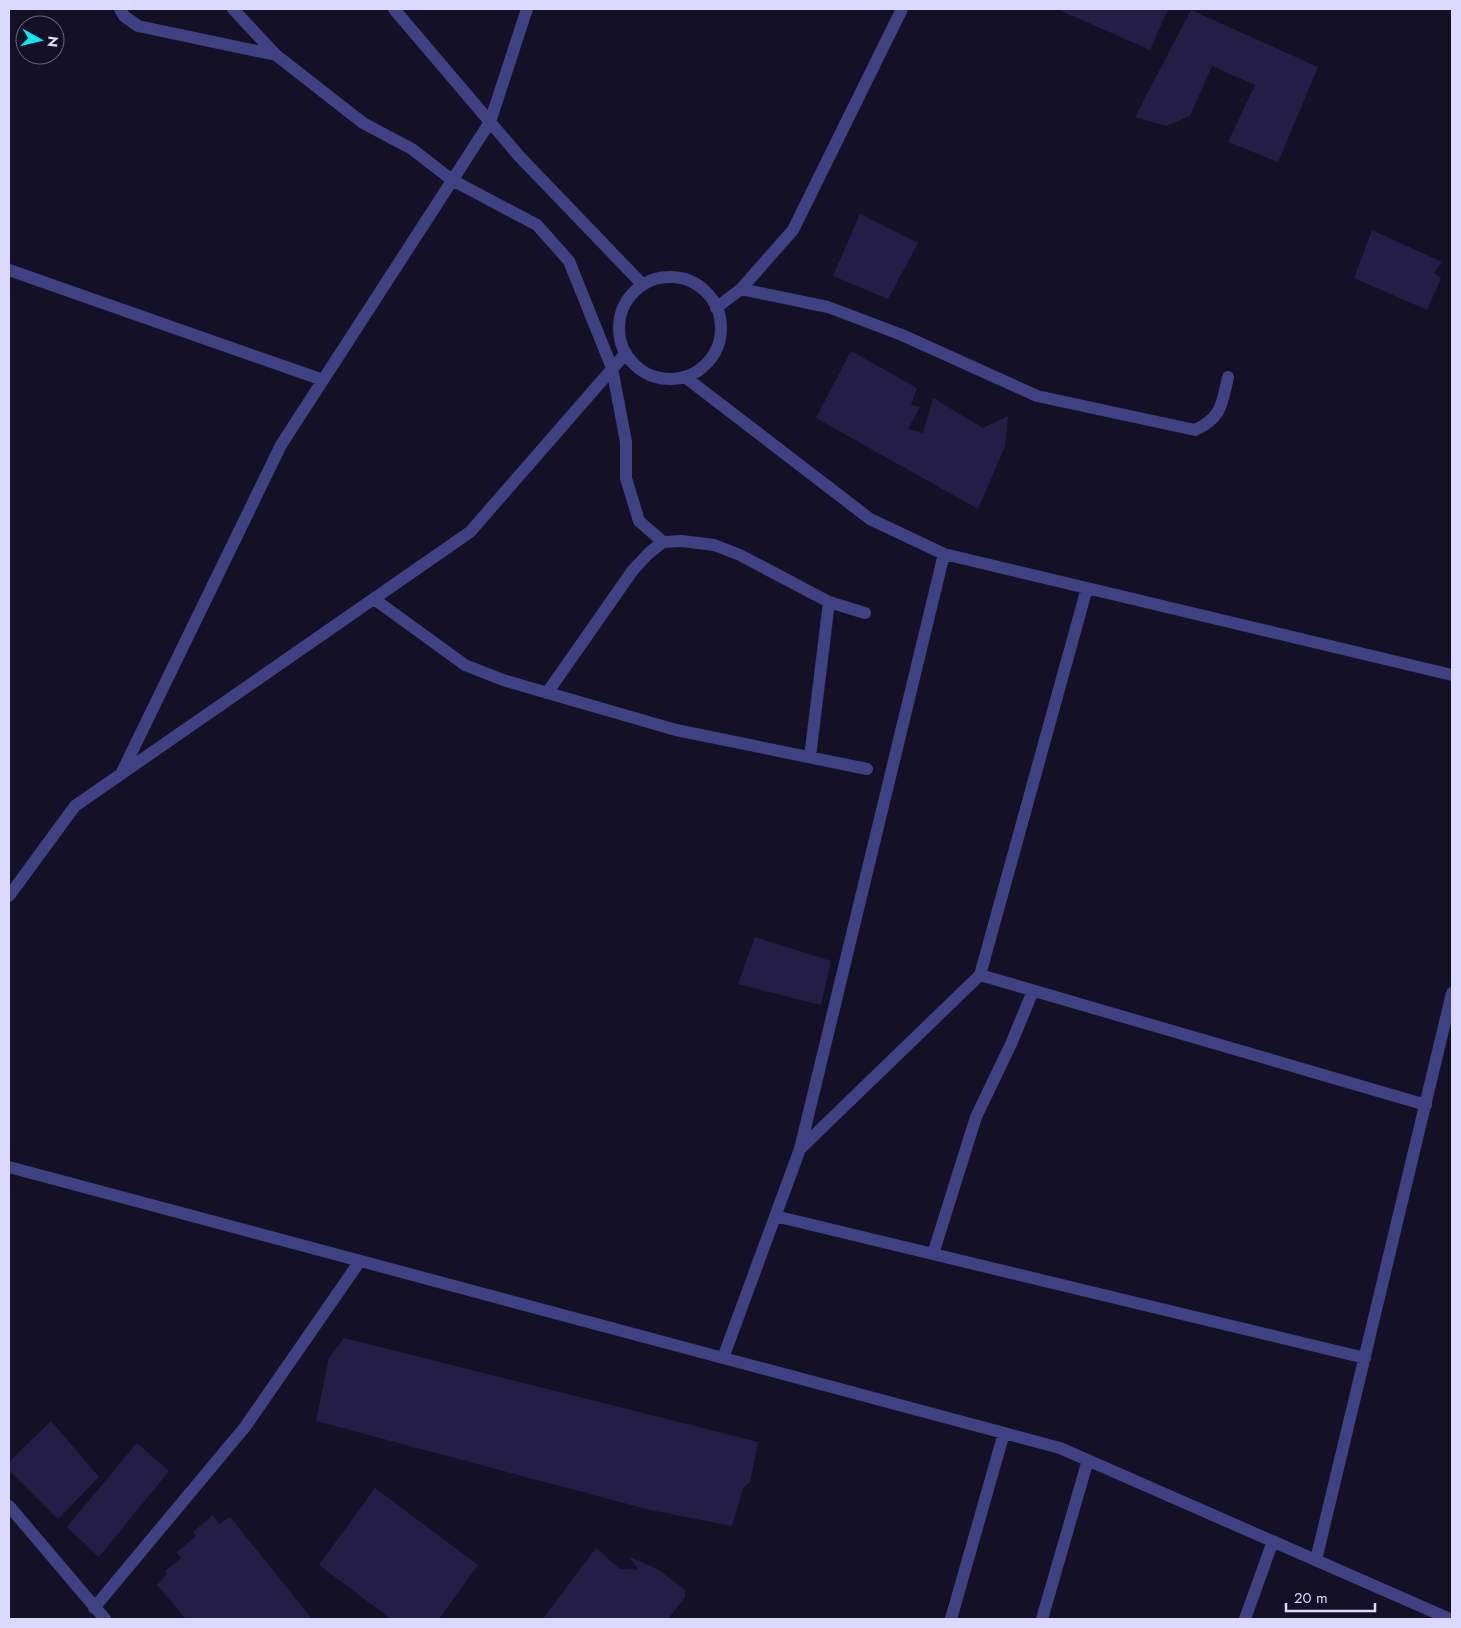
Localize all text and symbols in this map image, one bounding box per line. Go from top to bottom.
north arrow [15,15,65,65]
text: N [42,35,64,49]
scale bar [1286,1580,1375,1612]
text: 20 m [1294,1587,1328,1609]

